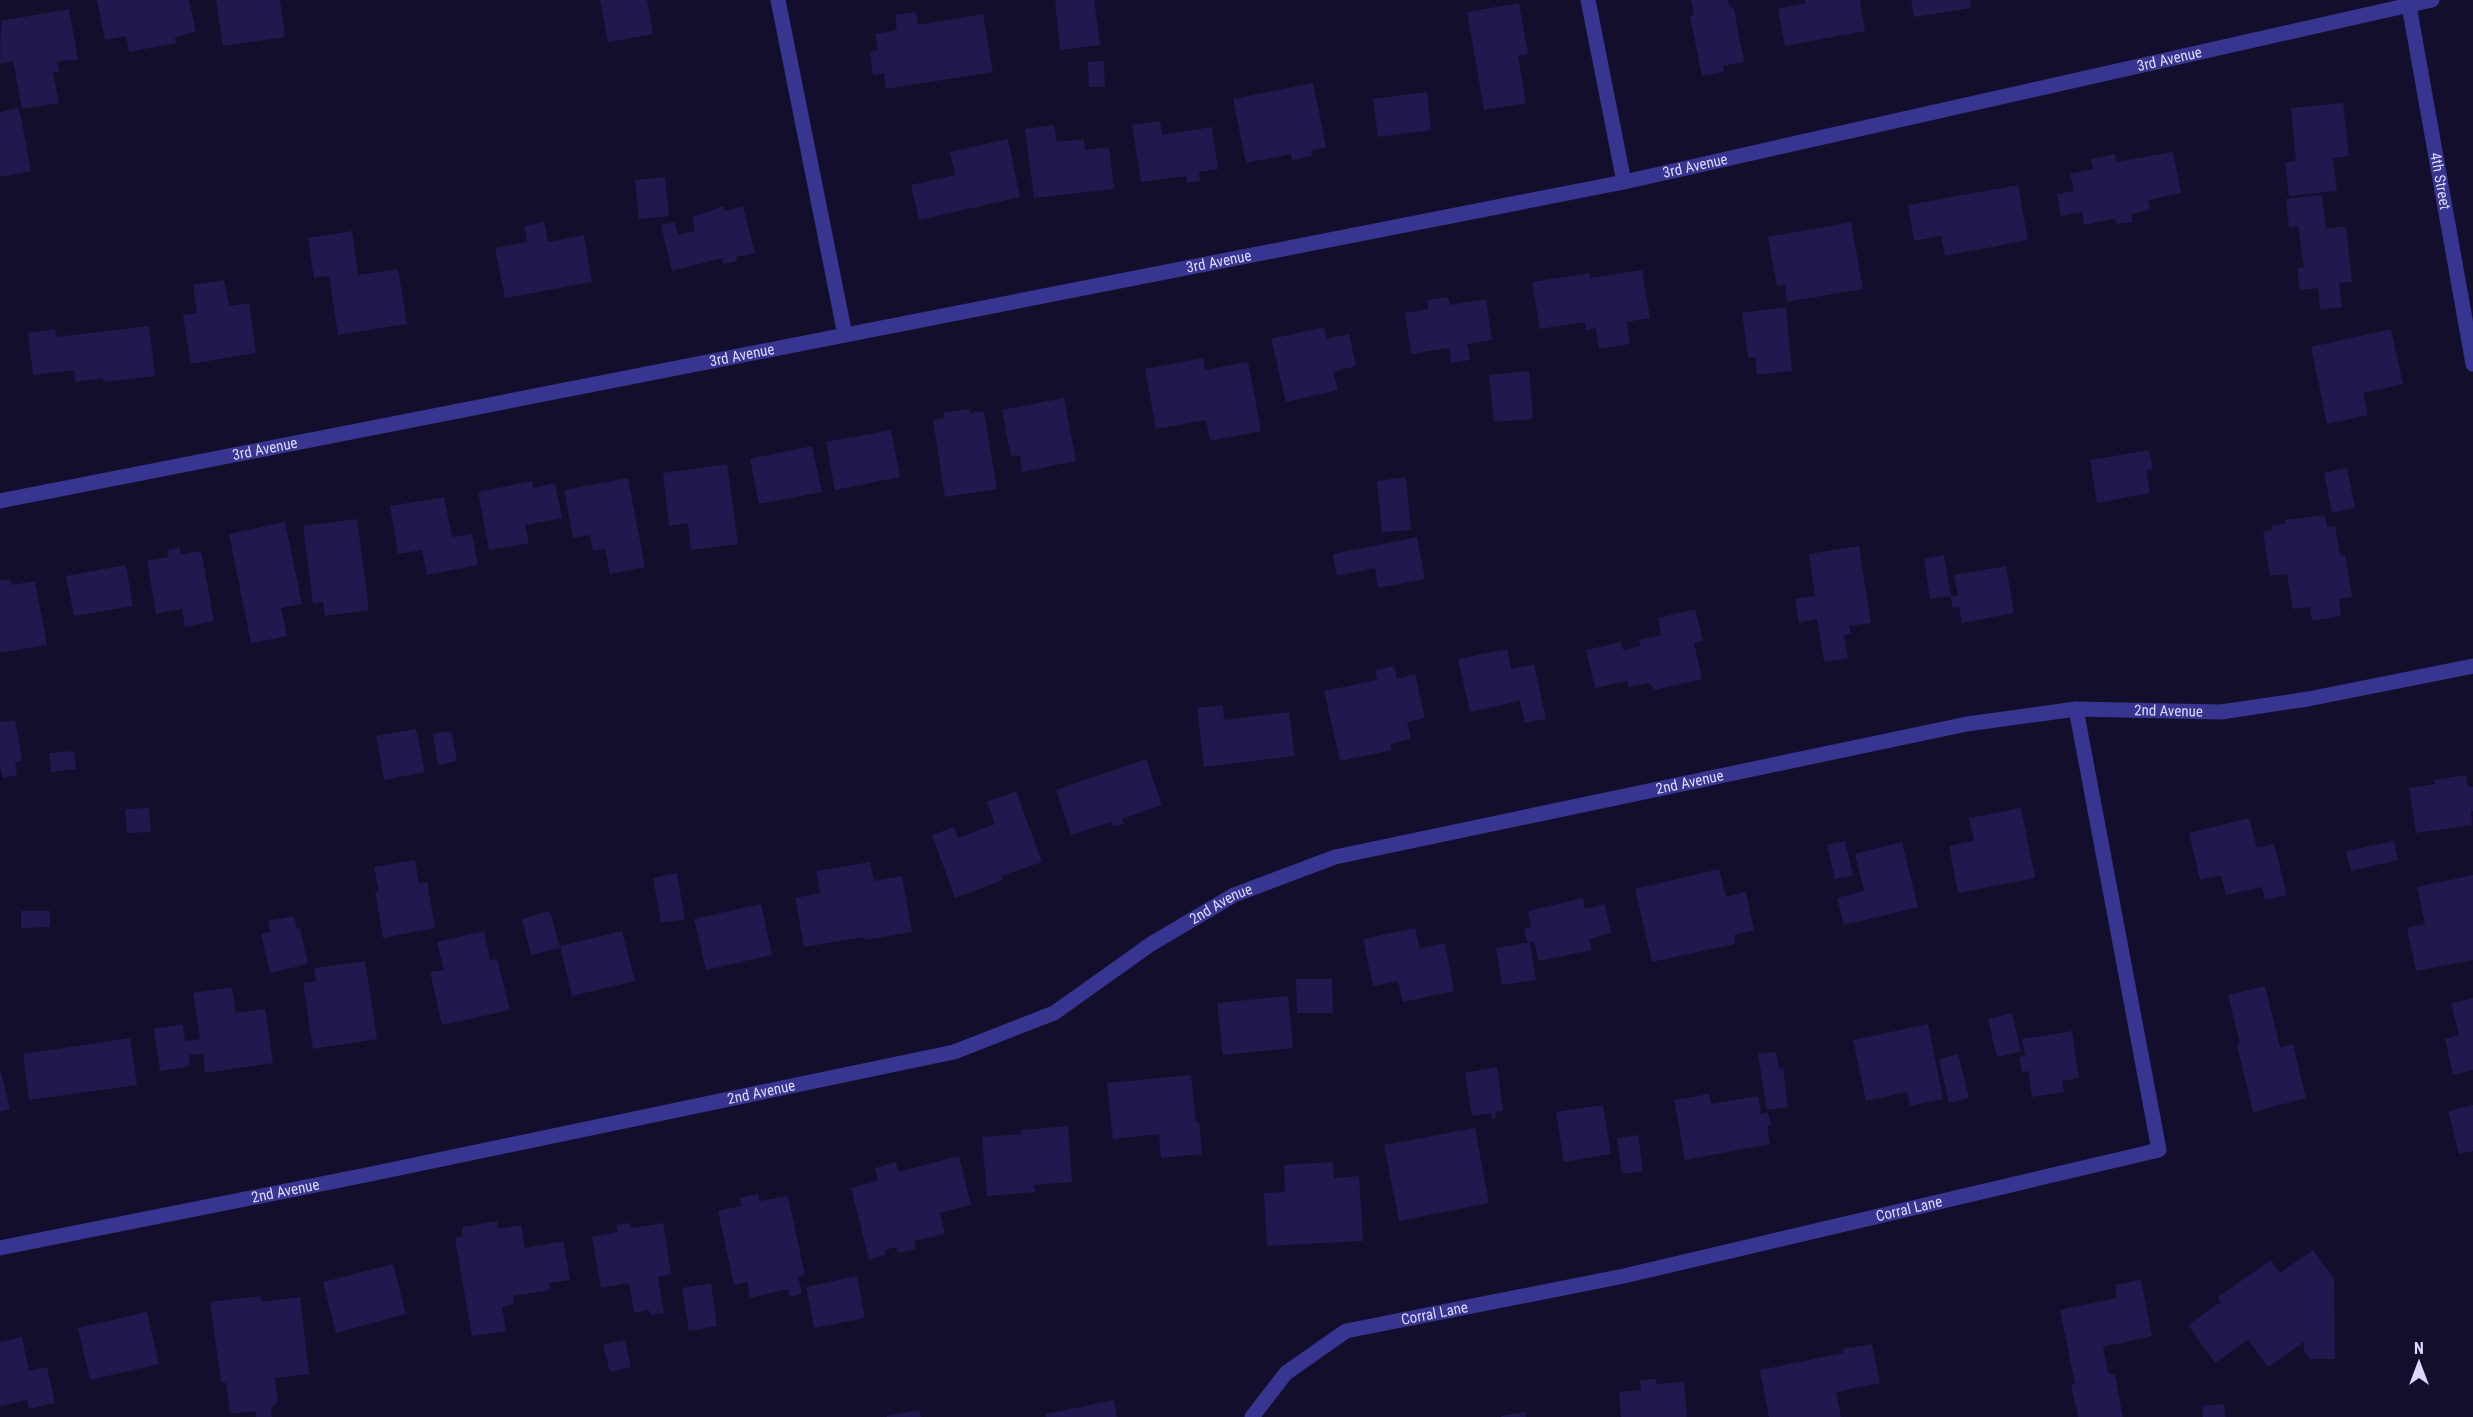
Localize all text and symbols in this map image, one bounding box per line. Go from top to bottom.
street label: 3rd Avenue [2135,43,2203,75]
street label: 3rd Avenue [1661,150,1729,182]
street label: 4th Street [2426,151,2454,211]
street label: 3rd Avenue [1185,246,1253,277]
street label: 3rd Avenue [708,340,776,370]
street label: 3rd Avenue [231,434,299,464]
street label: 2nd Avenue [2134,701,2203,721]
street label: 2nd Avenue [1654,766,1725,798]
street label: 2nd Avenue [1186,880,1255,928]
street label: 2nd Avenue [726,1076,797,1108]
street label: 2nd Avenue [250,1176,321,1207]
street label: Corral Lane [1874,1192,1944,1225]
street label: Corral Lane [1400,1298,1469,1329]
north arrow [2389,1333,2449,1393]
text: N [2414,1339,2424,1358]

